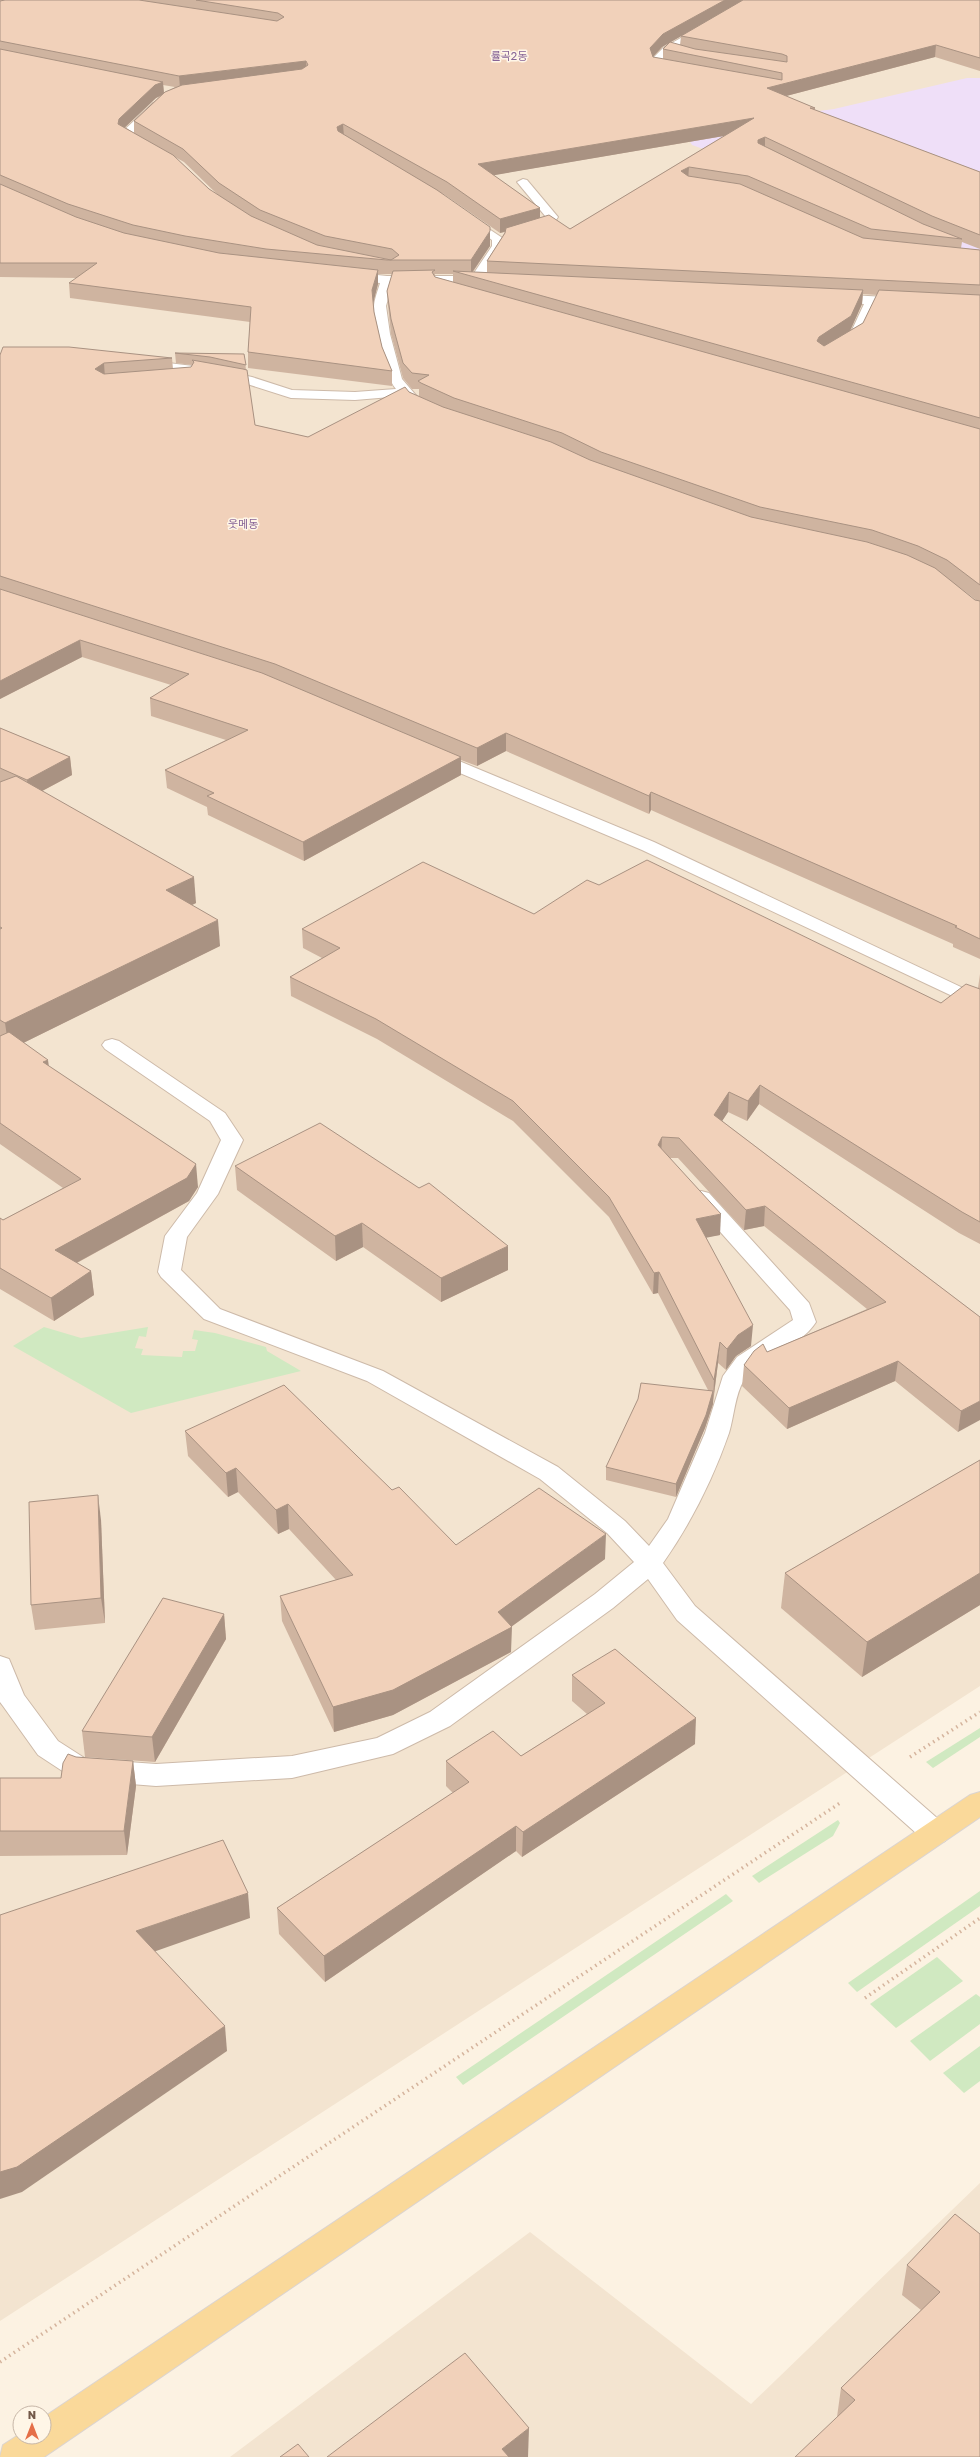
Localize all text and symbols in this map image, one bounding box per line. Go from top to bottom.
district label: 률곡2동 [491,49,527,62]
district label: 웃메동 [228,517,258,530]
north arrow [12,2405,52,2445]
text: N [28,2408,36,2421]

